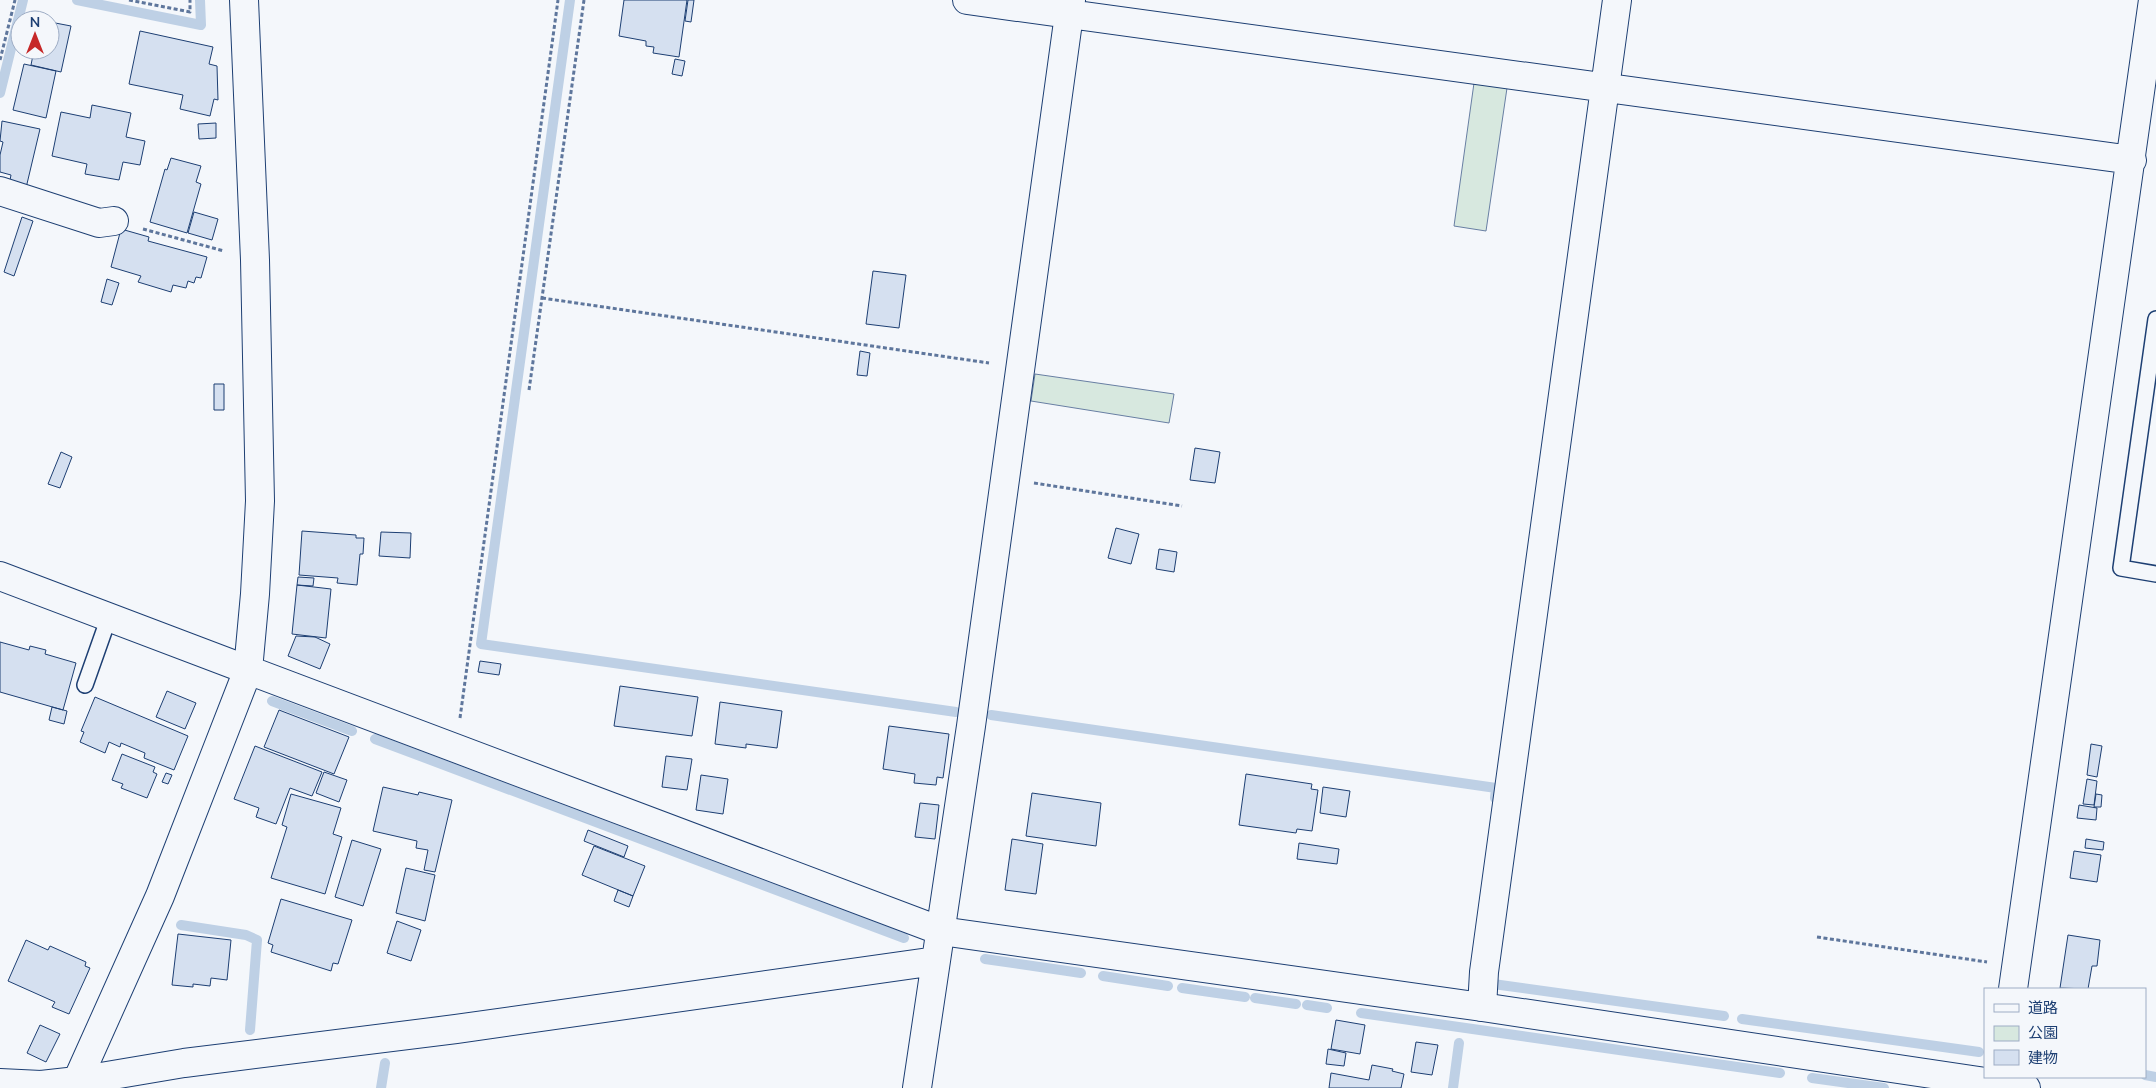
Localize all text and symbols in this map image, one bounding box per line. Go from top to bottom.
north arrow [10,10,60,60]
text: N [30,13,40,32]
legend [1984,988,2146,1078]
text: 道路 [2028,998,2058,1018]
text: 公園 [2028,1023,2058,1043]
text: 建物 [2028,1048,2058,1068]

